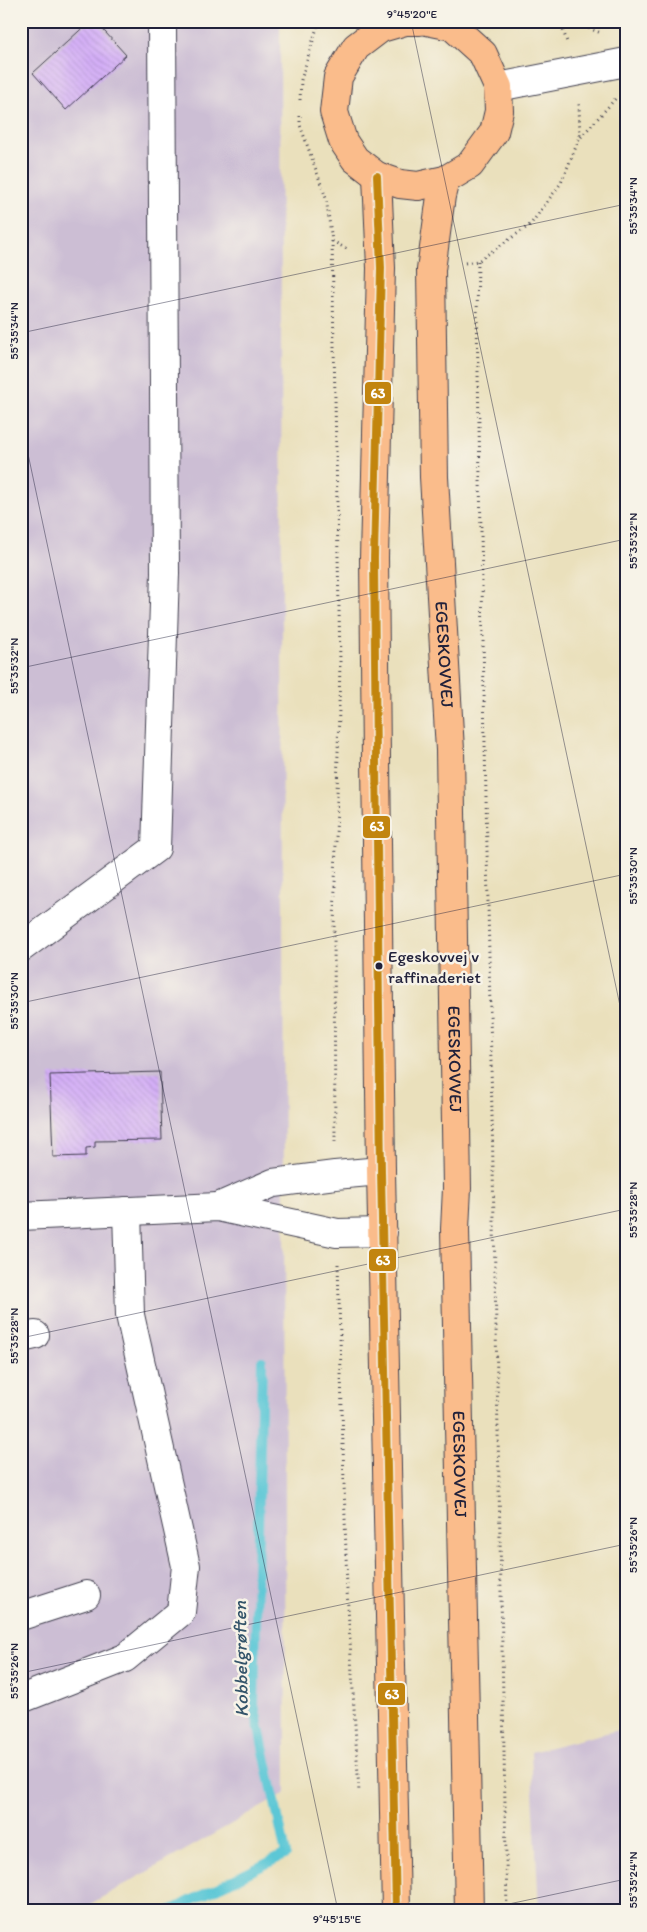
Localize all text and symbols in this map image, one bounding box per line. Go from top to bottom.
text: 9°45'20"E [387,7,438,21]
text: 55°35'34"N [626,177,640,235]
text: 55°35'34"N [7,302,21,360]
line badge: 63 [364,381,392,405]
text: 63 [370,385,386,402]
text: 55°35'32"N [626,513,640,569]
street label: EGESKOVVEJ [430,600,459,709]
text: 55°35'32"N [7,638,21,694]
line badge: 63 [362,815,391,839]
text: 63 [369,818,385,835]
text: 55°35'30"N [626,847,640,905]
place label: Egeskovvej v raffinaderiet [388,946,481,987]
marker: Egeskovvej v raffinaderiet [374,961,384,971]
text: 55°35'30"N [7,972,21,1030]
street label: EGESKOVVEJ [443,1006,467,1113]
text: 55°35'28"N [626,1182,640,1238]
line badge: 63 [368,1248,397,1272]
text: 63 [375,1252,391,1269]
text: 55°35'28"N [7,1308,21,1364]
street label: EGESKOVVEJ [448,1410,472,1518]
text: 55°35'26"N [626,1517,640,1573]
water label: Kobbelgrøften [228,1600,253,1717]
text: 55°35'26"N [7,1643,21,1699]
line badge: 63 [377,1682,406,1706]
text: 63 [384,1686,400,1703]
text: 55°35'24"N [626,1851,640,1909]
text: 9°45'15"E [313,1912,362,1926]

